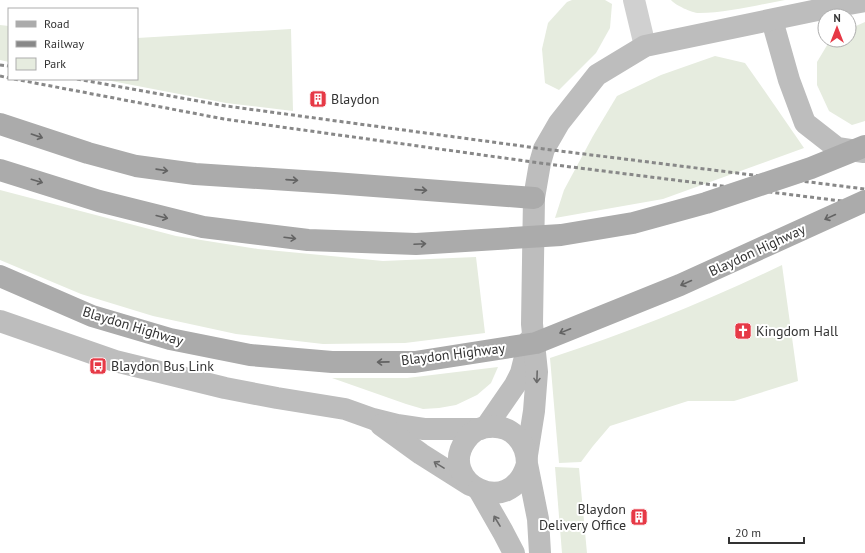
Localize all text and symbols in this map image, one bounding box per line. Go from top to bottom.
legend [8,8,138,80]
north arrow [817,8,857,48]
text: N [833,11,841,25]
text: Road [44,16,69,31]
text: Railway [44,36,84,51]
text: Park [44,56,66,71]
building icon: Blaydon [308,89,328,109]
place label: Blaydon [331,90,379,108]
one-way arrow [30,133,43,140]
one-way arrow [155,166,168,173]
one-way arrow [285,177,298,184]
one-way arrow [31,178,44,185]
one-way arrow [414,186,427,193]
one-way arrow [155,214,168,221]
one-way arrow [824,214,836,221]
street label: Blaydon Highway [706,220,808,280]
one-way arrow [283,234,296,242]
one-way arrow [413,240,426,248]
one-way arrow [680,279,692,287]
street label: Blaydon Highway [81,302,186,350]
church icon: Kingdom Hall [733,321,753,341]
place label: Kingdom Hall [756,322,838,340]
one-way arrow [560,328,572,336]
street label: Blaydon Highway [400,339,506,369]
bus stop icon: Blaydon Bus Link [88,356,108,376]
place label: Blaydon Bus Link [111,357,214,375]
one-way arrow [377,358,390,366]
one-way arrow [533,370,540,383]
one-way arrow [433,461,445,469]
place label: Blaydon Delivery Office [539,500,626,534]
building icon: Blaydon Delivery Office [629,507,649,527]
one-way arrow [493,515,501,527]
scale bar [729,519,804,545]
text: 20 m [735,525,761,540]

